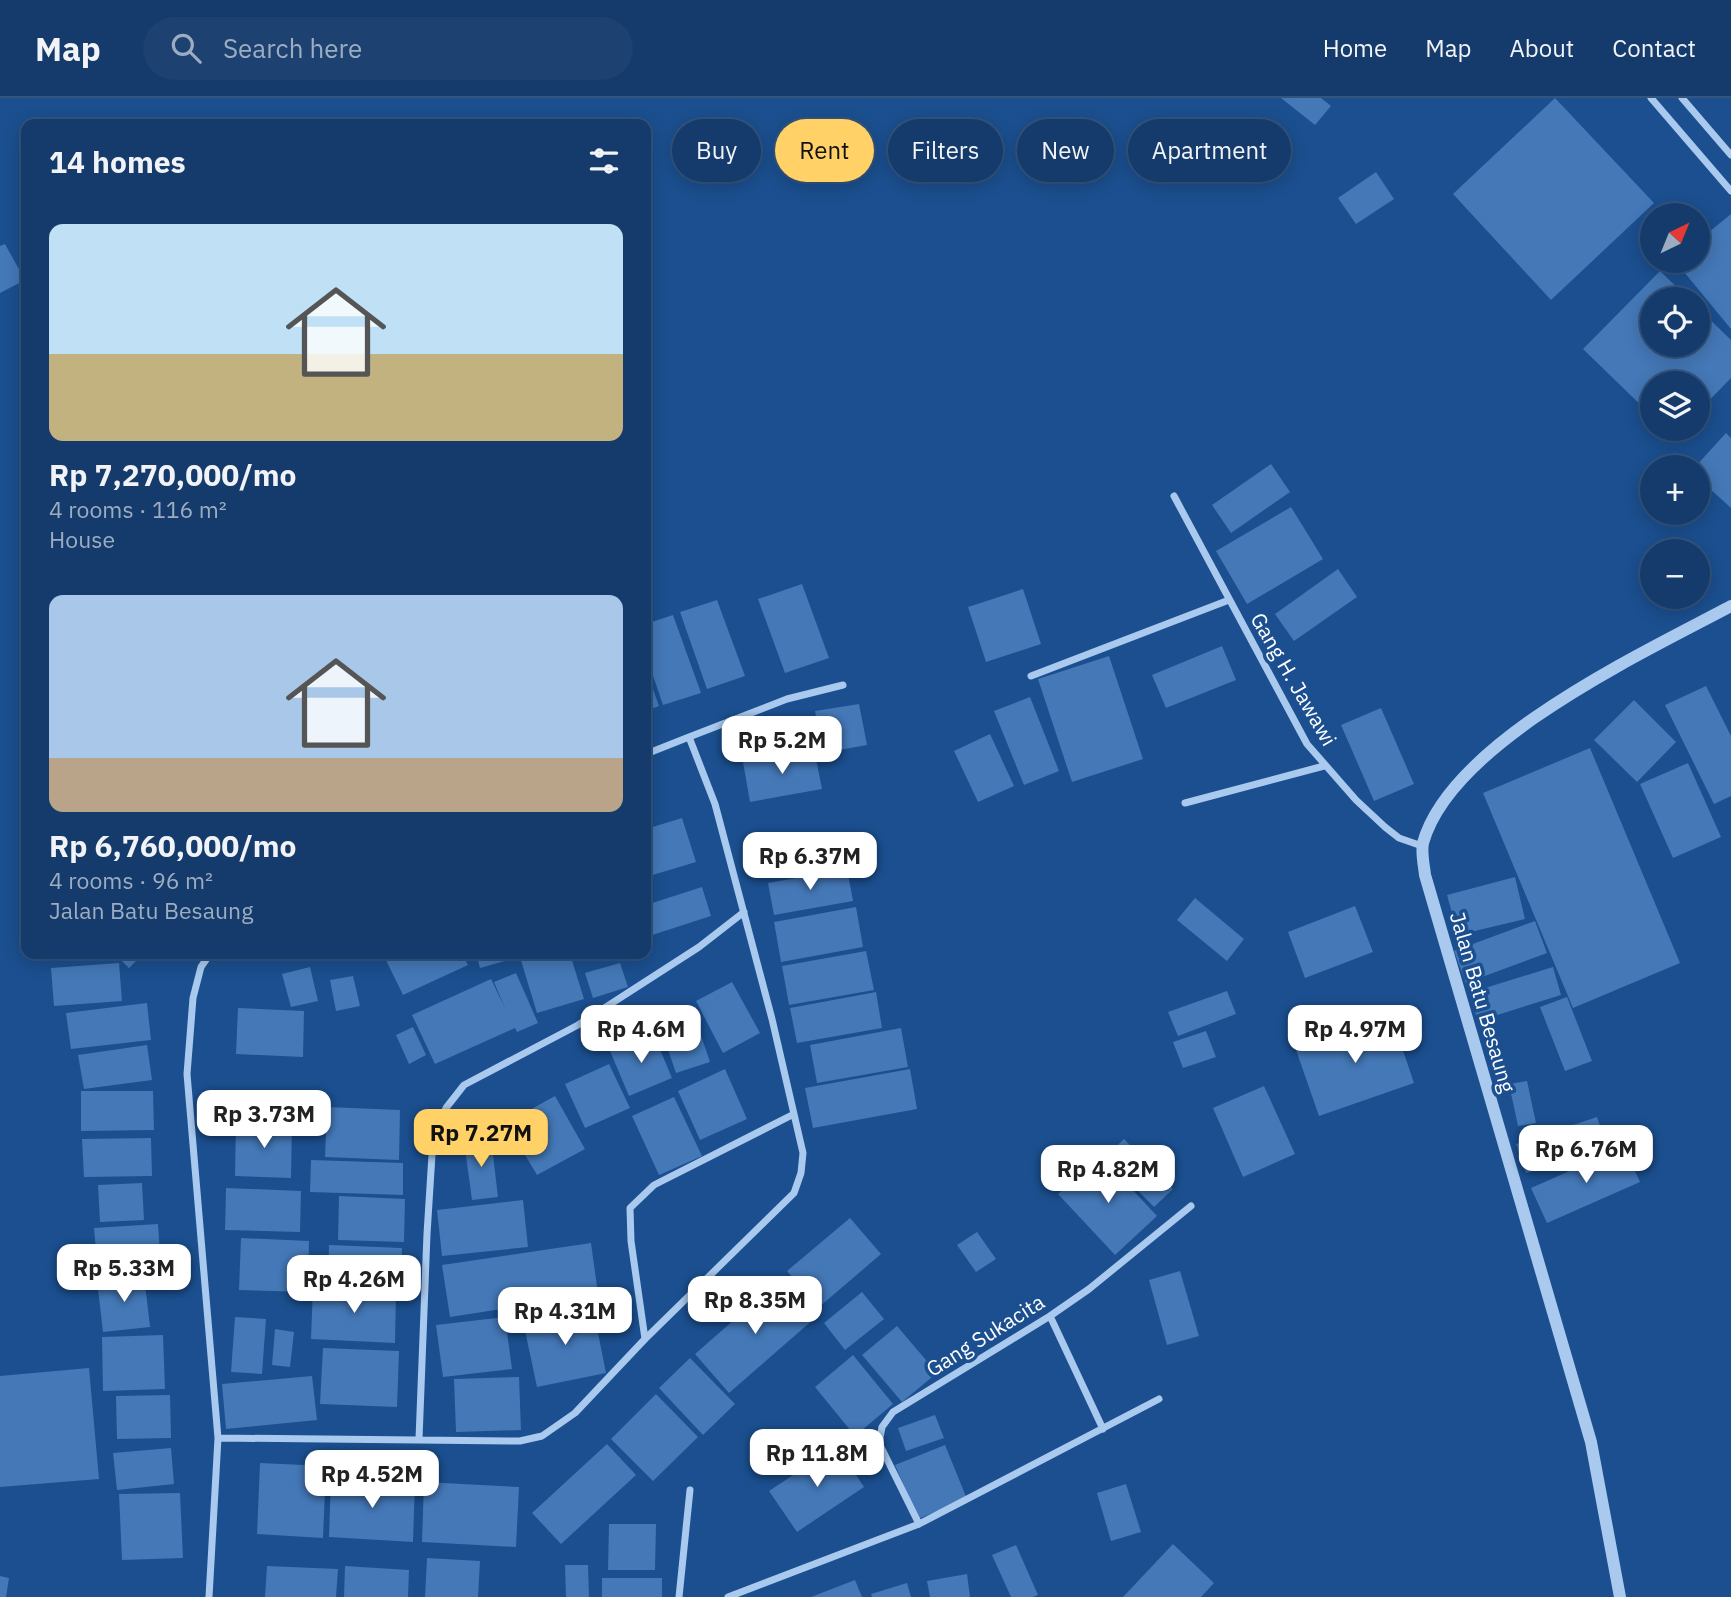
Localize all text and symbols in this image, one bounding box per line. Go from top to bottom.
search box [143,17,633,80]
text: Map [35,27,101,70]
icon: search [167,29,205,67]
text: Search here [223,31,362,65]
text: Home [1323,32,1387,64]
text: Map [1425,32,1471,64]
text: About [1509,32,1574,64]
text: Contact [1612,32,1696,64]
chip: Buy [672,119,761,182]
chip: Rent [775,119,874,182]
chip: Filters [888,119,1003,182]
chip: New [1017,119,1114,182]
chip: Apartment [1128,119,1291,182]
text: 14 homes [49,142,186,181]
icon: filters [585,142,623,180]
north arrow [1640,203,1710,273]
map controls [1640,203,1710,609]
icon: home [273,269,399,395]
button: locate [1640,287,1710,357]
button: layers [1640,371,1710,441]
text: Rp 7,270,000/mo [49,455,296,494]
button: + [1640,455,1710,525]
text: 4 rooms · 116 m² [49,494,227,524]
text: House [49,524,115,554]
button: − [1640,539,1710,609]
street label: Gang H. Jawawi [1244,607,1344,751]
icon: home [273,640,399,766]
pin: Rp 5.2M [717,716,847,776]
text: Rp 5.2M [738,724,826,754]
text: Rp 6,760,000/mo [49,826,296,865]
pin: Rp 6.37M [738,832,882,892]
text: Rp 6.37M [759,840,861,870]
text: 4 rooms · 96 m² [49,865,213,895]
text: Jalan Batu Besaung [49,895,253,925]
street label: Jalan Batu Besaung [1444,908,1522,1096]
pin: Rp 4.6M [576,1006,706,1065]
pin: Rp 4.97M [1283,1006,1427,1065]
text: Rp 4.6M [597,1013,685,1043]
text: Rp 4.97M [1304,1013,1406,1043]
pin: Rp 3.73M [192,1090,336,1150]
text: Rp 3.73M [213,1098,315,1128]
pin: Rp 7.27M [409,1110,553,1169]
text: Rp 7.27M [430,1117,532,1147]
pin: Rp 6.76M [1514,1126,1658,1185]
text: Rp 6.76M [1535,1133,1637,1163]
pin: Rp 4.82M [1036,1146,1180,1205]
text: Rp 4.82M [1057,1153,1159,1183]
pin: Rp 5.33M [52,1244,196,1304]
text: Rp 5.33M [73,1252,175,1282]
pin: Rp 4.26M [282,1256,426,1315]
text: Rp 4.26M [303,1263,405,1293]
pin: Rp 8.35M [683,1276,827,1336]
text: Rp 8.35M [704,1284,806,1314]
street label: Gang Sukacita [921,1287,1049,1383]
pin: Rp 4.31M [493,1288,637,1347]
text: Rp 4.31M [514,1295,616,1325]
pin: Rp 11.8M [745,1430,889,1489]
text: Rp 11.8M [766,1437,868,1467]
pin: Rp 4.52M [300,1450,444,1510]
text: Rp 4.52M [321,1458,423,1488]

